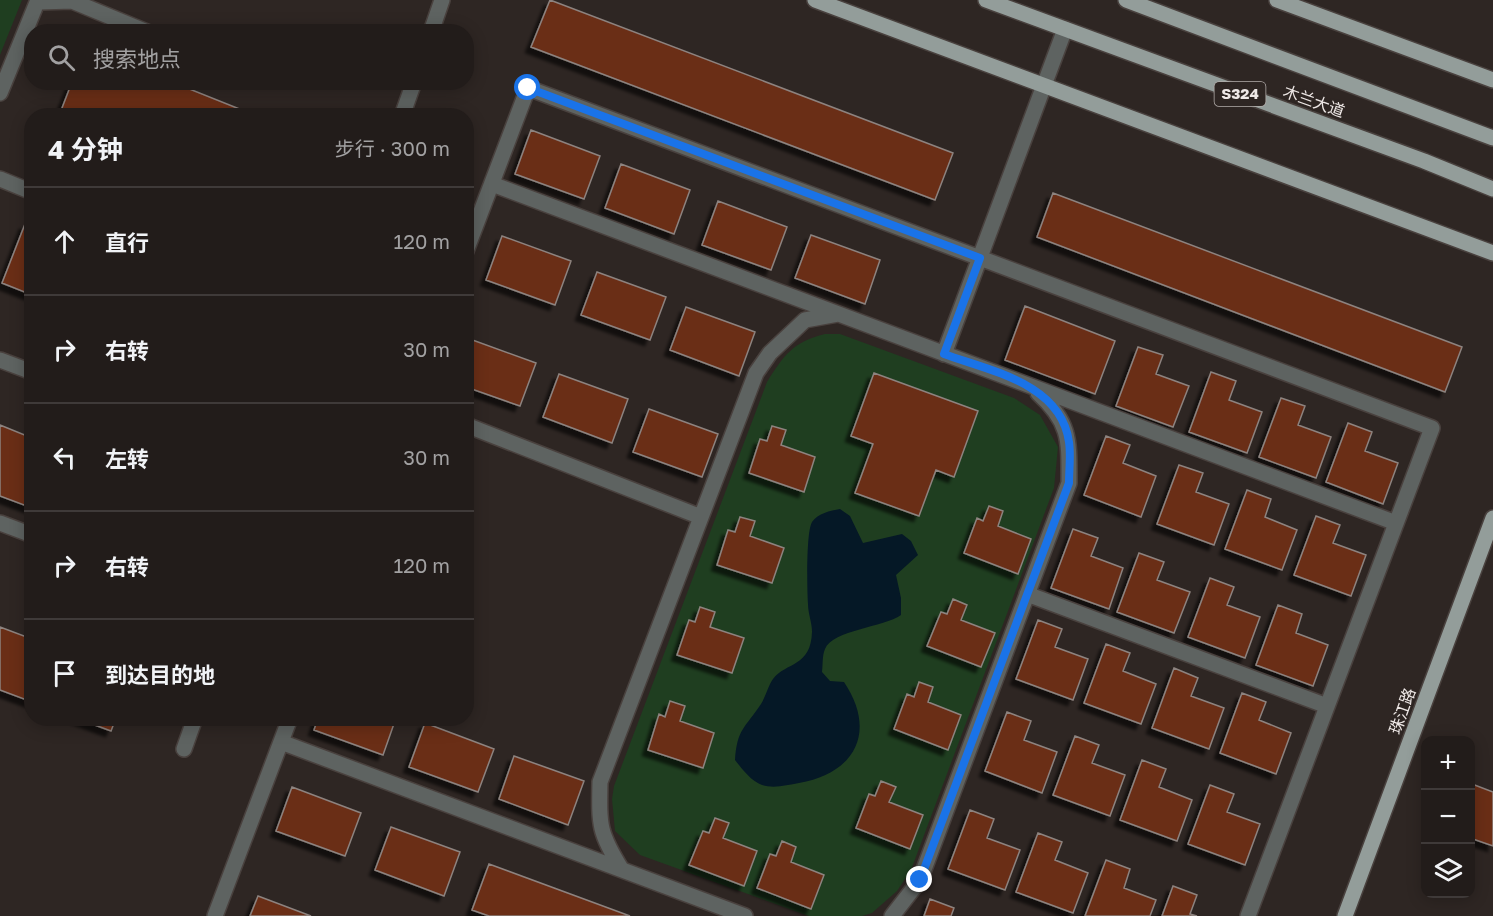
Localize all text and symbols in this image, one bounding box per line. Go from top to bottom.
search box [24,24,474,90]
icon: search [45,41,78,74]
text: 搜索地点 [93,45,181,72]
route start [514,74,540,100]
street label: 木兰大道 [1281,81,1347,121]
road number: S324 [1214,82,1266,106]
text: 4 分钟 [48,134,123,165]
text: 步行 · 300 m [335,136,450,160]
icon: ahead [48,225,81,258]
text: 直行 [105,229,149,256]
text: 120 m [394,229,450,253]
icon: right [48,333,81,366]
text: 右转 [105,337,149,364]
text: 30 m [403,337,450,361]
icon: left [48,441,81,474]
text: 左转 [105,445,149,472]
text: 30 m [403,445,450,469]
icon: right [48,549,81,582]
text: 右转 [105,553,149,580]
text: 120 m [394,553,450,577]
icon: arrive [48,657,81,690]
text: 到达目的地 [105,661,215,688]
street label: 珠江路 [1384,685,1420,737]
map controls [1421,736,1475,898]
button: + [1421,736,1475,790]
button: − [1421,790,1475,844]
button: layers [1421,844,1475,898]
route end [906,866,932,892]

